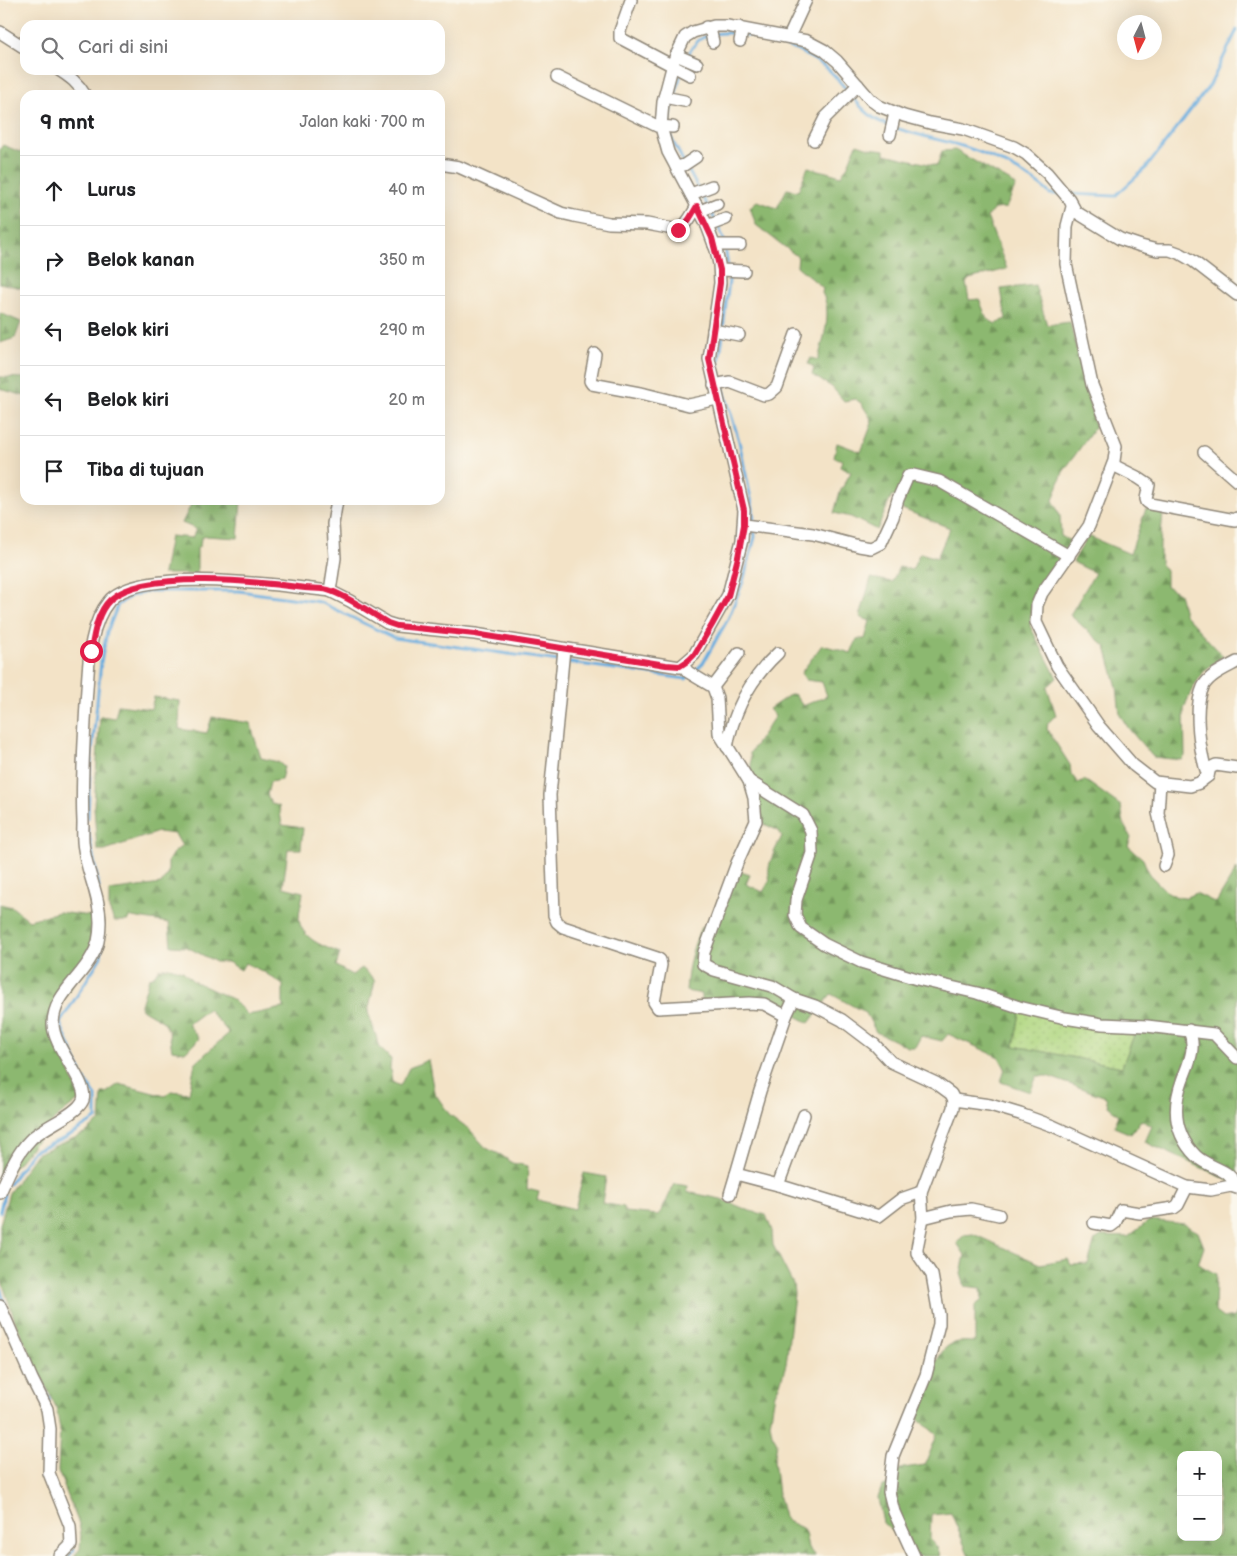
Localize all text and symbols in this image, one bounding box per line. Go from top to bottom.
north arrow [1117,15,1162,60]
search box [20,20,445,75]
icon: search [38,34,66,62]
text: Cari di sini [78,36,168,59]
text: 9 mnt [40,110,95,135]
text: Jalan kaki · 700 m [300,113,425,132]
icon: ahead [40,177,68,205]
text: Lurus [87,179,136,202]
text: 40 m [388,181,425,200]
route end [667,219,690,242]
icon: right [40,247,68,275]
text: Belok kanan [87,249,195,272]
text: 350 m [379,251,425,270]
icon: left [40,317,68,345]
text: Belok kiri [87,319,169,342]
text: 290 m [379,321,425,340]
icon: left [40,387,68,415]
text: Belok kiri [87,389,169,412]
text: 20 m [389,391,425,410]
icon: arrive [40,457,68,485]
text: Tiba di tujuan [87,459,204,482]
route start [80,640,103,663]
map controls [1177,1451,1222,1541]
button: + [1177,1451,1222,1496]
button: − [1177,1496,1222,1541]

